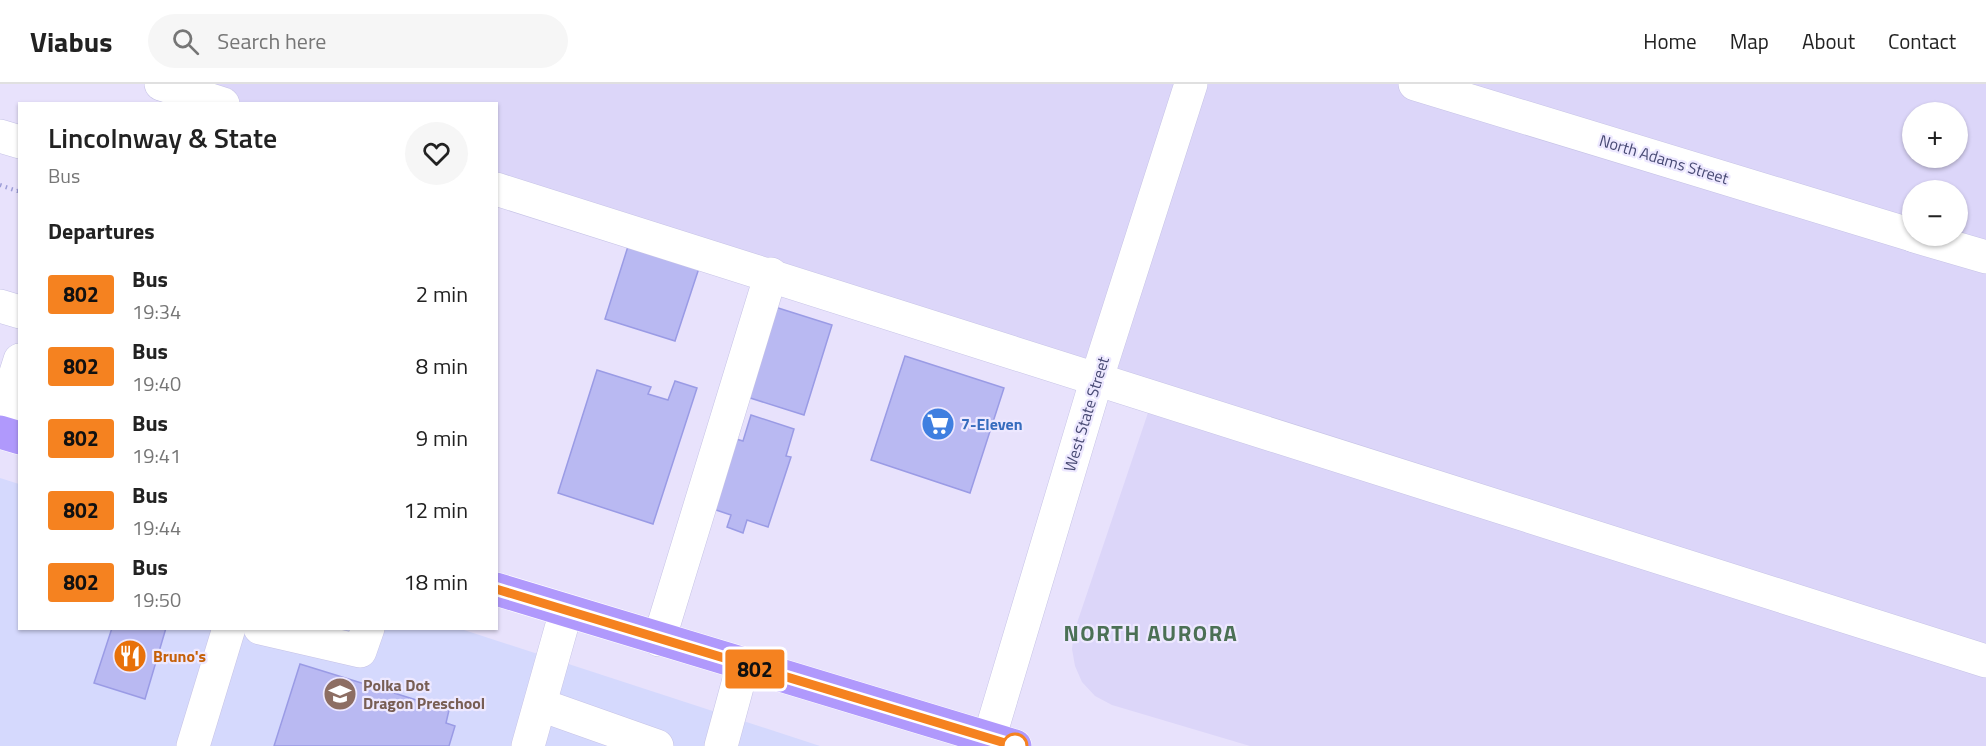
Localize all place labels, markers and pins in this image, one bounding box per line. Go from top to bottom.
supermarket icon: 7-Eleven [920,406,956,442]
place label: 7-Eleven [961,412,1023,436]
restaurant icon: Bruno's [112,638,148,674]
place label: Bruno's [153,644,206,668]
place label: Polka Dot Dragon Preschool [363,673,485,715]
school or university icon: Polka Dot Dragon Preschool [322,676,358,712]
unlabelled marker [1002,733,1028,746]

